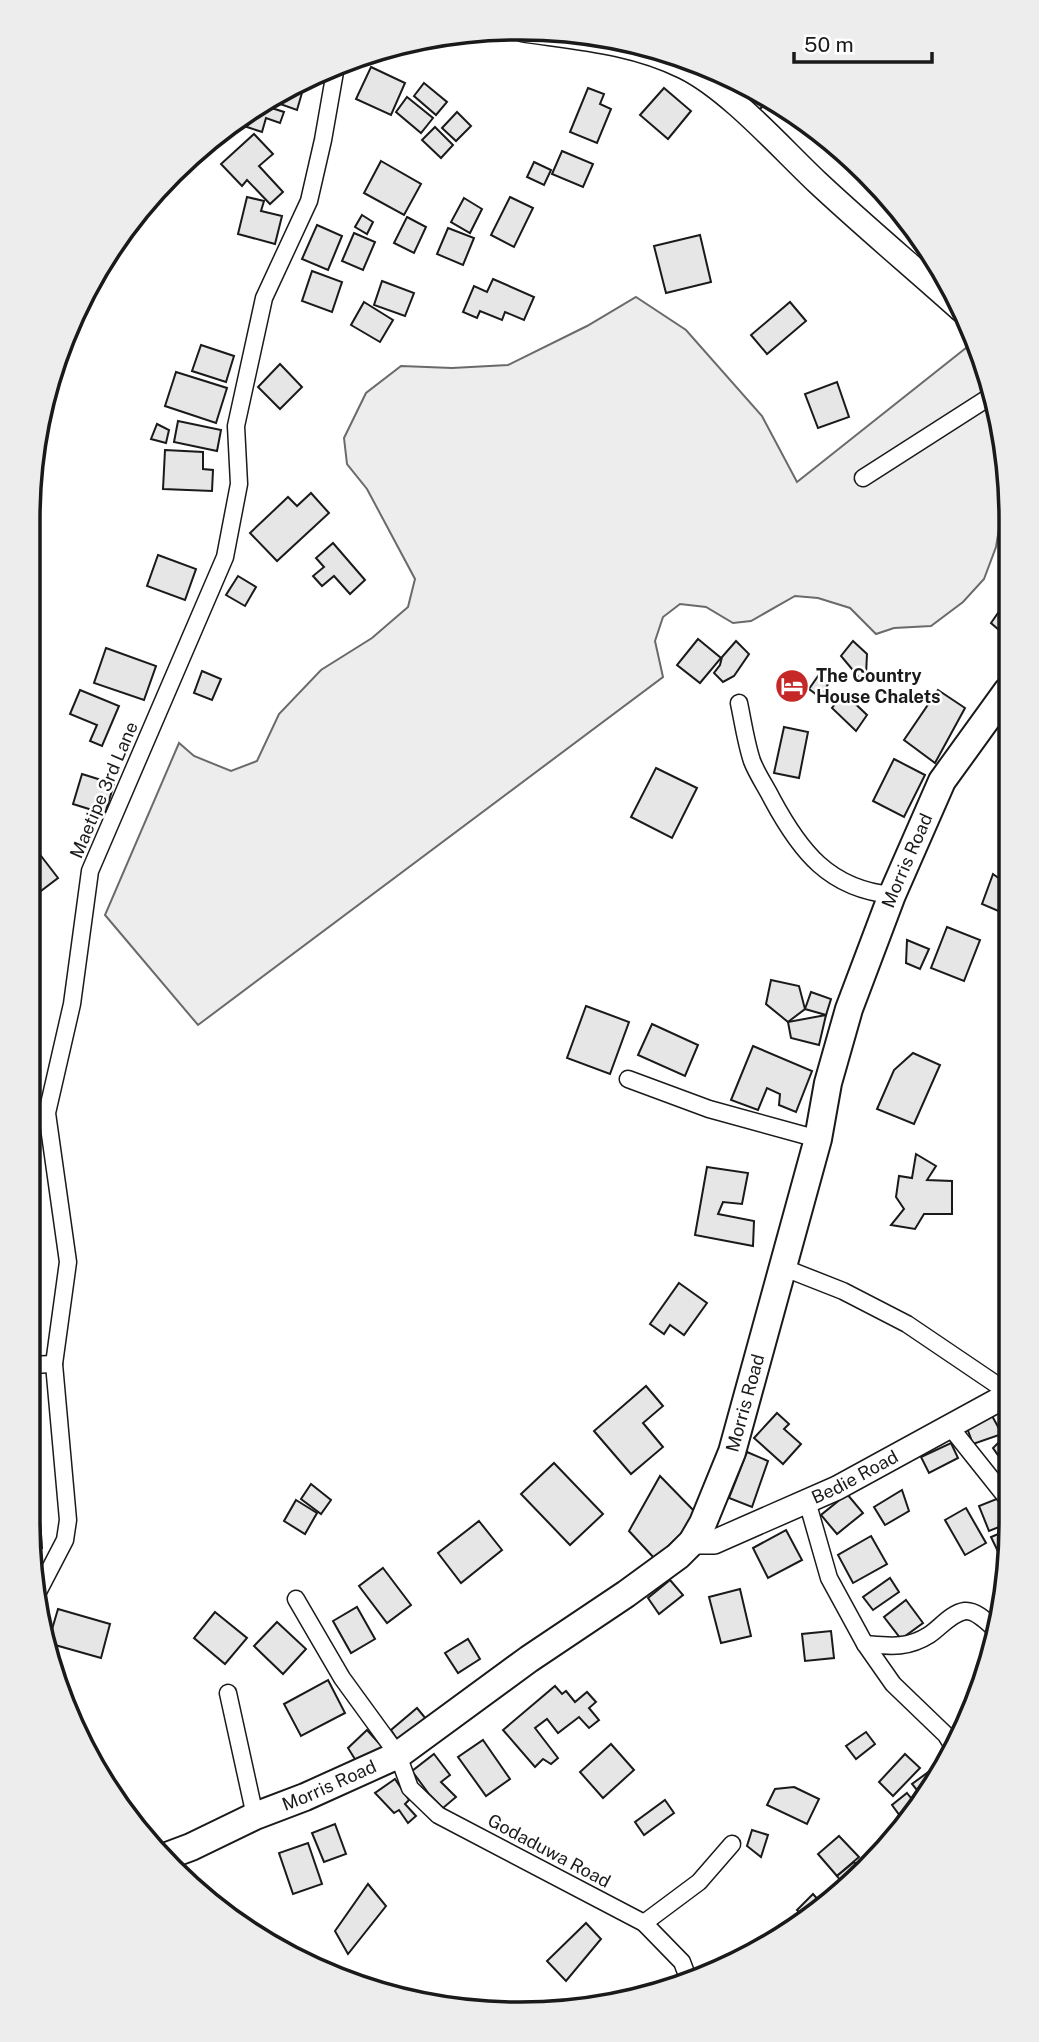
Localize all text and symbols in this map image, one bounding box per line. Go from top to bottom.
scale bar [794,21,932,65]
text: 50 m [804,32,854,57]
place label: The Country House Chalets [816,665,941,707]
hotel icon: The Country House Chalets [773,667,811,705]
street label: Maetipe 3rd Lane [65,718,142,861]
street label: Morris Road [877,810,936,911]
street label: Morris Road [721,1352,768,1454]
street label: Bedie Road [808,1446,902,1508]
street label: Morris Road [279,1755,379,1815]
street label: Godaduwa Road [484,1809,614,1892]

